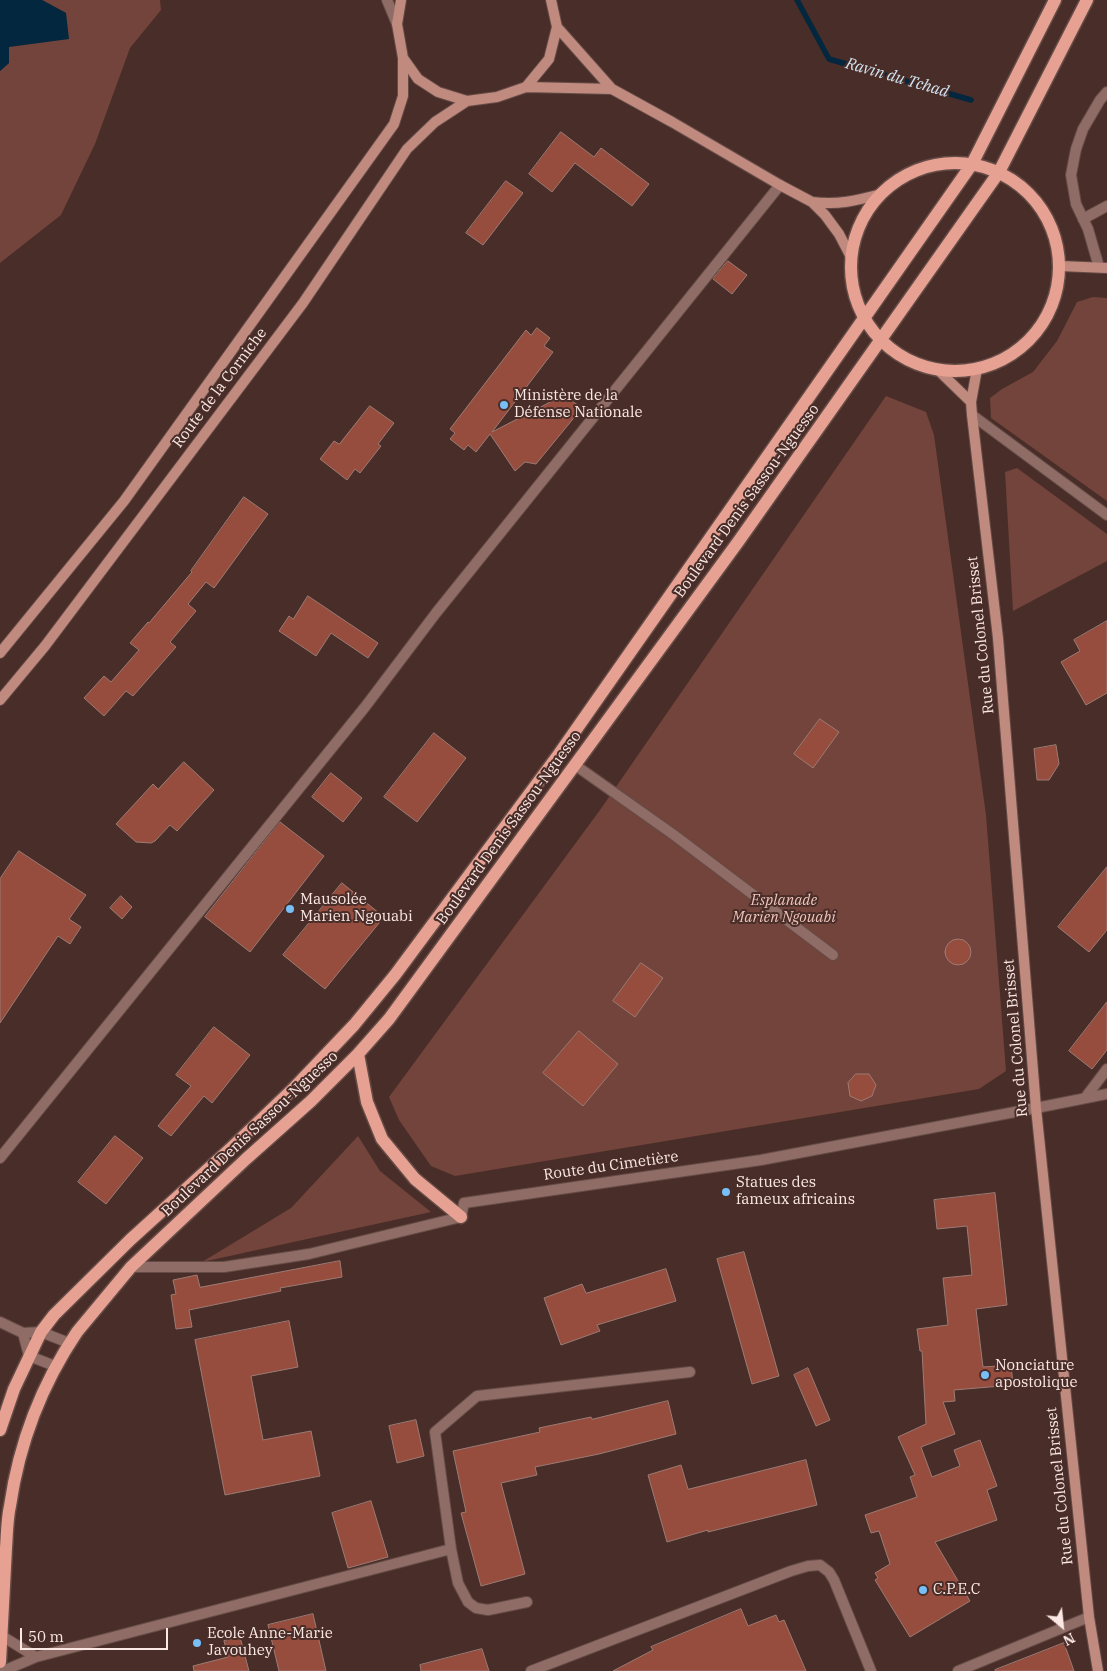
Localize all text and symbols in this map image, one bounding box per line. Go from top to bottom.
water label: Ravin du Tchad [843,54,951,102]
street label: Route de la Corniche [169,325,271,451]
place label: Ministère de la Défense Nationale [514,387,643,422]
marker: Ministère de la Défense Nationale [498,399,510,411]
street label: Boulevard Denis Sassou-Nguesso [671,401,823,601]
street label: Rue du Colonel Brisset [964,555,998,715]
street label: Boulevard Denis Sassou-Nguesso [433,728,585,928]
place label: Mausolée Marien Ngouabi [300,891,413,926]
park label: Esplanade Marien Ngouabi [732,892,836,927]
marker: Mausolée Marien Ngouabi [284,903,296,915]
street label: Rue du Colonel Brisset [1000,958,1032,1118]
street label: Boulevard Denis Sassou-Nguesso [158,1047,342,1221]
street label: Route du Cimetière [542,1148,680,1184]
place label: Statues des fameux africains [736,1174,855,1209]
marker: Statues des fameux africains [720,1186,732,1198]
place label: Nonciature apostolique [995,1357,1077,1392]
marker: Nonciature apostolique [979,1369,991,1381]
street label: Rue du Colonel Brisset [1043,1406,1077,1566]
place label: C.P.E.C [933,1581,980,1599]
marker: C.P.E.C [917,1584,929,1596]
north arrow [1037,1601,1087,1651]
scale bar [22,1618,170,1650]
place label: Ecole Anne-Marie Javouhey [207,1625,333,1660]
text: 50 m [28,1627,64,1646]
text: N [1060,1629,1078,1650]
marker: Ecole Anne-Marie Javouhey [191,1637,203,1649]

